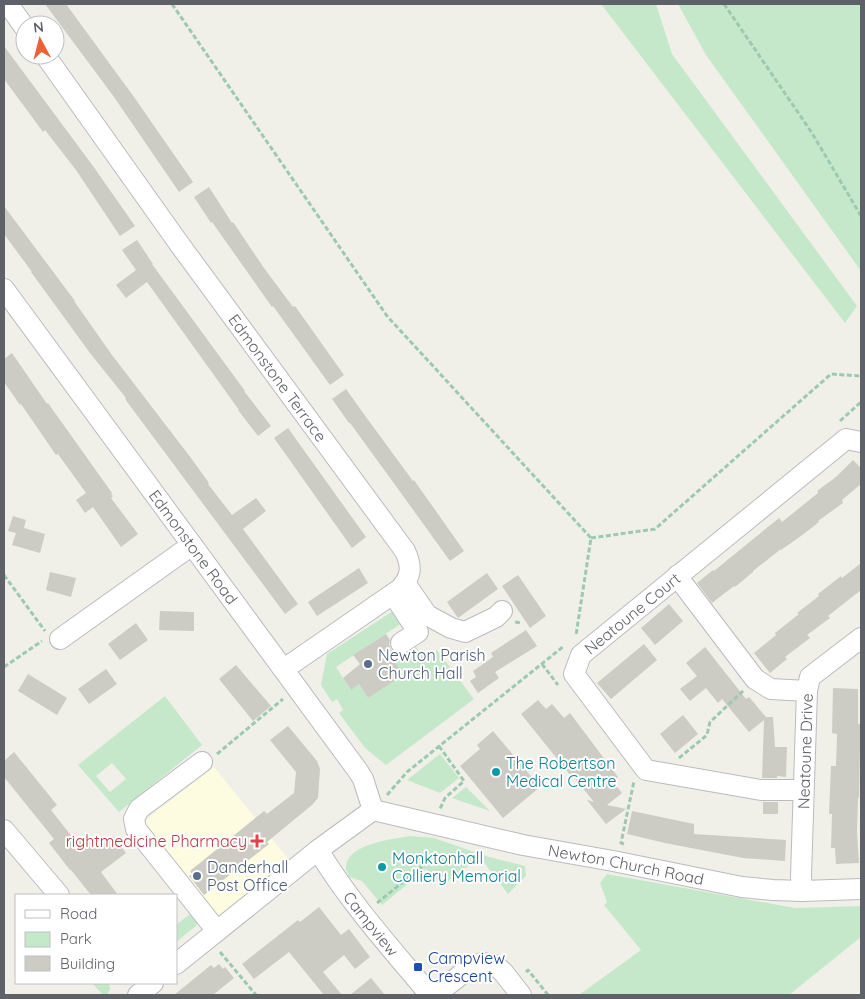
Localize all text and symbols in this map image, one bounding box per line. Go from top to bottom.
north arrow [15,15,65,65]
text: N [32,18,45,37]
street label: Edmonstone Terrace [224,310,331,446]
street label: Edmonstone Road [145,486,242,608]
street label: Neatoune Court [580,568,684,658]
place label: Newton Parish Church Hall [378,645,485,683]
marker: Newton Parish Church Hall [362,658,374,670]
street label: Neatoune Drive [793,693,817,809]
place label: The Robertson Medical Centre [506,753,616,791]
marker: The Robertson Medical Centre [490,766,502,778]
place label: rightmedicine Pharmacy [66,831,247,851]
marker: rightmedicine Pharmacy [251,835,263,847]
street label: Newton Church Road [547,840,706,889]
place label: Monktonhall Colliery Memorial [392,848,521,886]
place label: Danderhall Post Office [207,857,289,895]
marker: Monktonhall Colliery Memorial [376,861,388,873]
marker: Danderhall Post Office [191,870,203,882]
street label: Campview [339,887,403,960]
legend [15,894,178,984]
text: Road [60,904,97,923]
text: Park [60,929,92,948]
place label: Campview Crescent [428,948,505,986]
text: Building [60,954,115,973]
marker: Campview Crescent [412,961,424,973]

